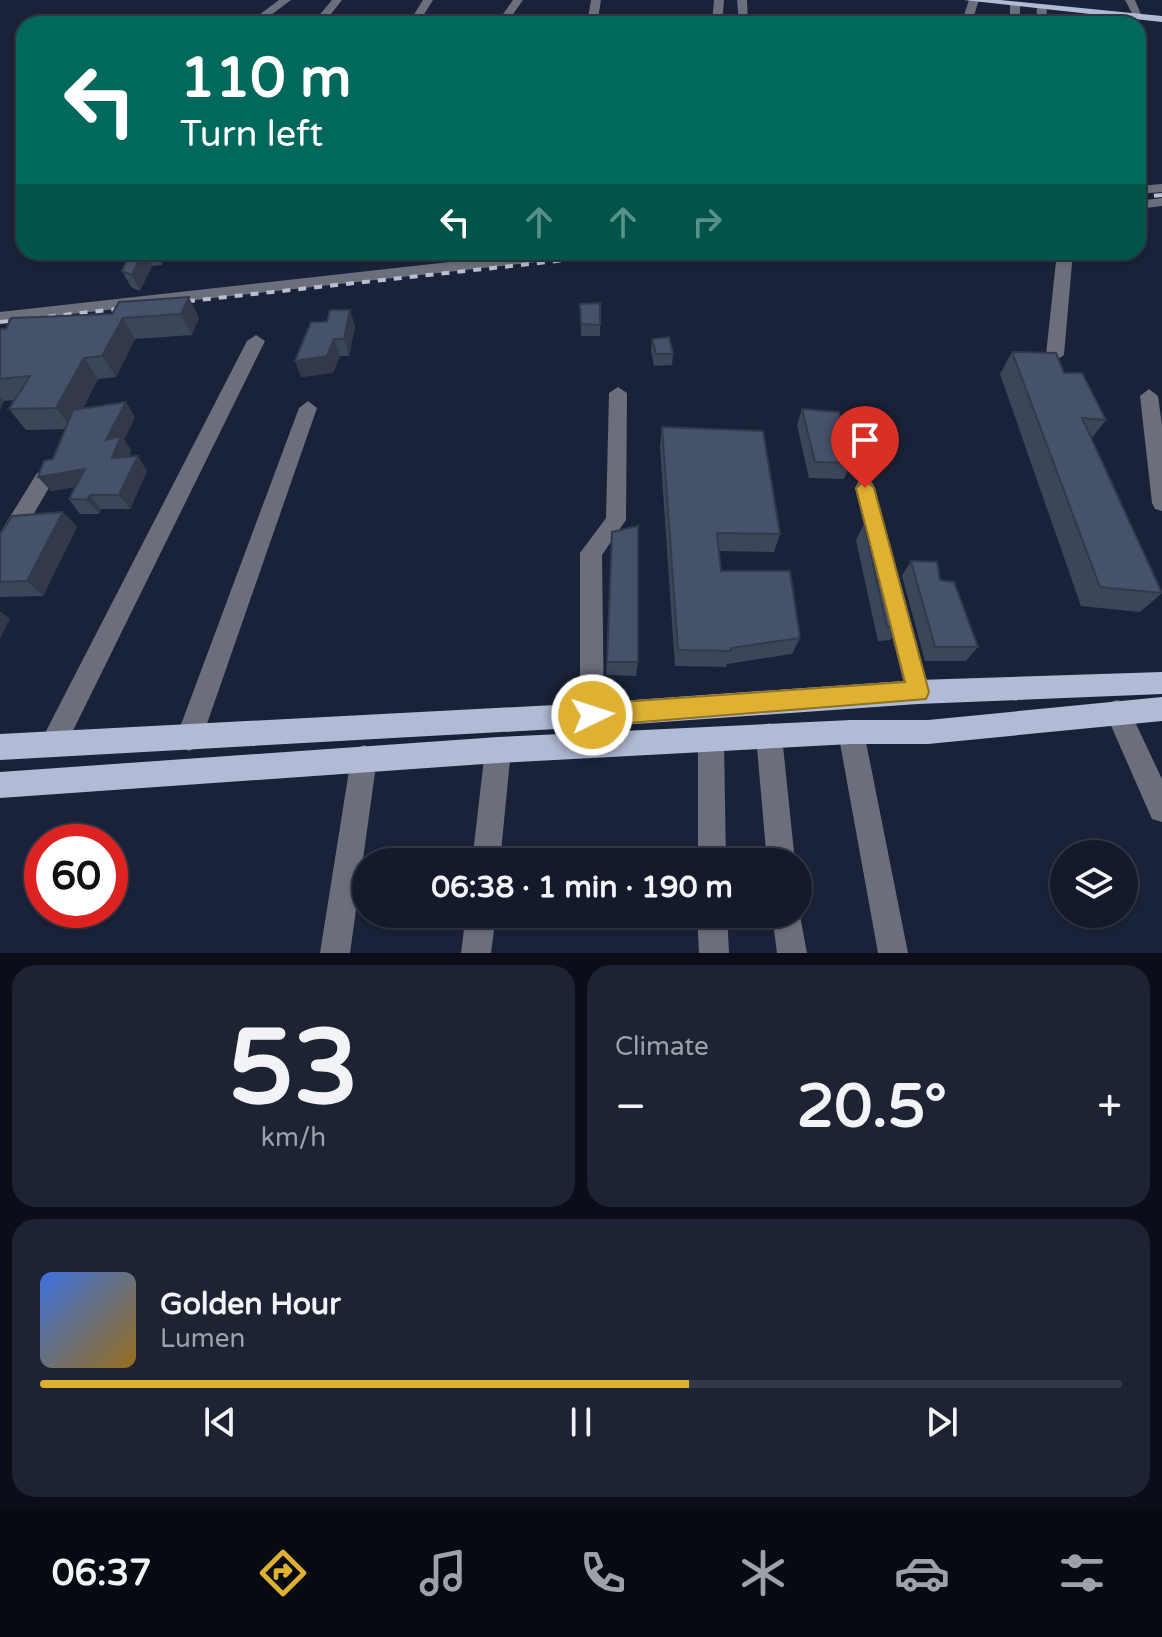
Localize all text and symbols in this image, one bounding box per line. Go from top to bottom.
text: 110 m [180,45,351,112]
icon: left [48,48,152,152]
text: Turn left [180,113,323,156]
icon: left [433,200,477,244]
icon: ahead [517,200,561,244]
icon: ahead [601,200,645,244]
icon: right [685,200,729,244]
pin [831,406,899,488]
icon: arrive [843,418,887,462]
position arrow [550,673,634,757]
speed limit sign: 60 [24,824,128,928]
map controls [1050,840,1138,928]
button: layers [1050,840,1138,928]
text: 06:38 · 1 min · 190 m [431,869,733,906]
text: 53 [228,1007,359,1132]
text: Climate [615,1031,709,1062]
text: 20.5° [797,1071,947,1143]
text: − [615,1081,646,1134]
text: + [1097,1081,1122,1134]
text: km/h [261,1122,326,1153]
text: Golden Hour [160,1286,341,1323]
text: Lumen [160,1323,245,1354]
icon: previous [198,1400,242,1444]
icon: pause [559,1400,603,1444]
icon: next [920,1400,964,1444]
icon: directions [255,1545,311,1601]
icon: music [415,1545,471,1601]
icon: phone [575,1545,631,1601]
icon: climate [735,1545,791,1601]
icon: car [894,1545,950,1601]
icon: filters [1054,1545,1110,1601]
text: 06:37 [52,1552,152,1595]

